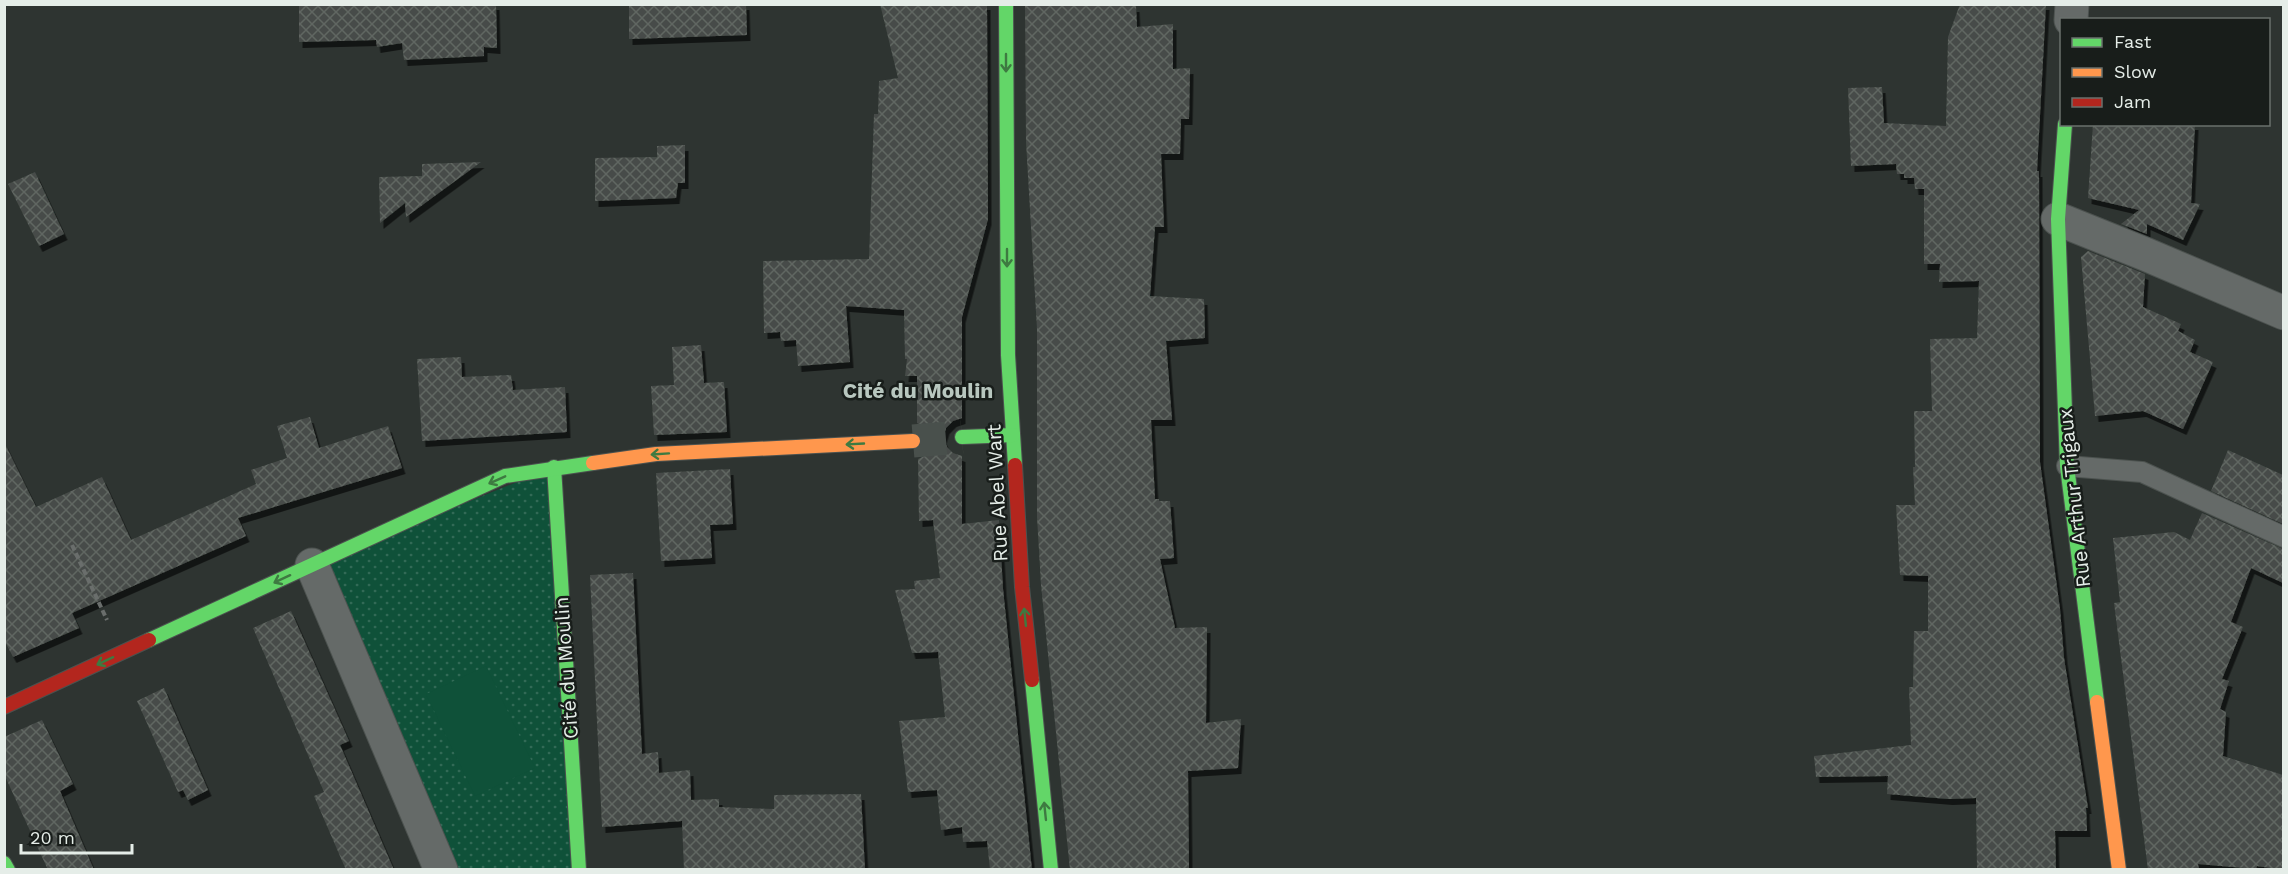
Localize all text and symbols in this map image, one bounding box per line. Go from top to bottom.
legend [2060,18,2270,126]
text: Fast [2114,31,2152,52]
one-way arrow [1000,52,1012,72]
text: Slow [2114,61,2157,82]
text: Jam [2114,91,2151,112]
one-way arrow [1001,247,1013,267]
district label: Cité du Moulin [843,378,993,403]
street label: Rue Arthur Trigaux [2053,407,2095,589]
street label: Rue Abel Wart [981,423,1013,562]
one-way arrow [845,439,865,450]
one-way arrow [650,449,670,460]
one-way arrow [488,475,506,486]
one-way arrow [273,574,291,586]
street label: Cité du Moulin [549,596,583,740]
one-way arrow [1019,608,1030,628]
one-way arrow [96,655,114,667]
one-way arrow [1039,802,1050,822]
scale bar [21,817,132,855]
text: 20 m [30,827,75,848]

